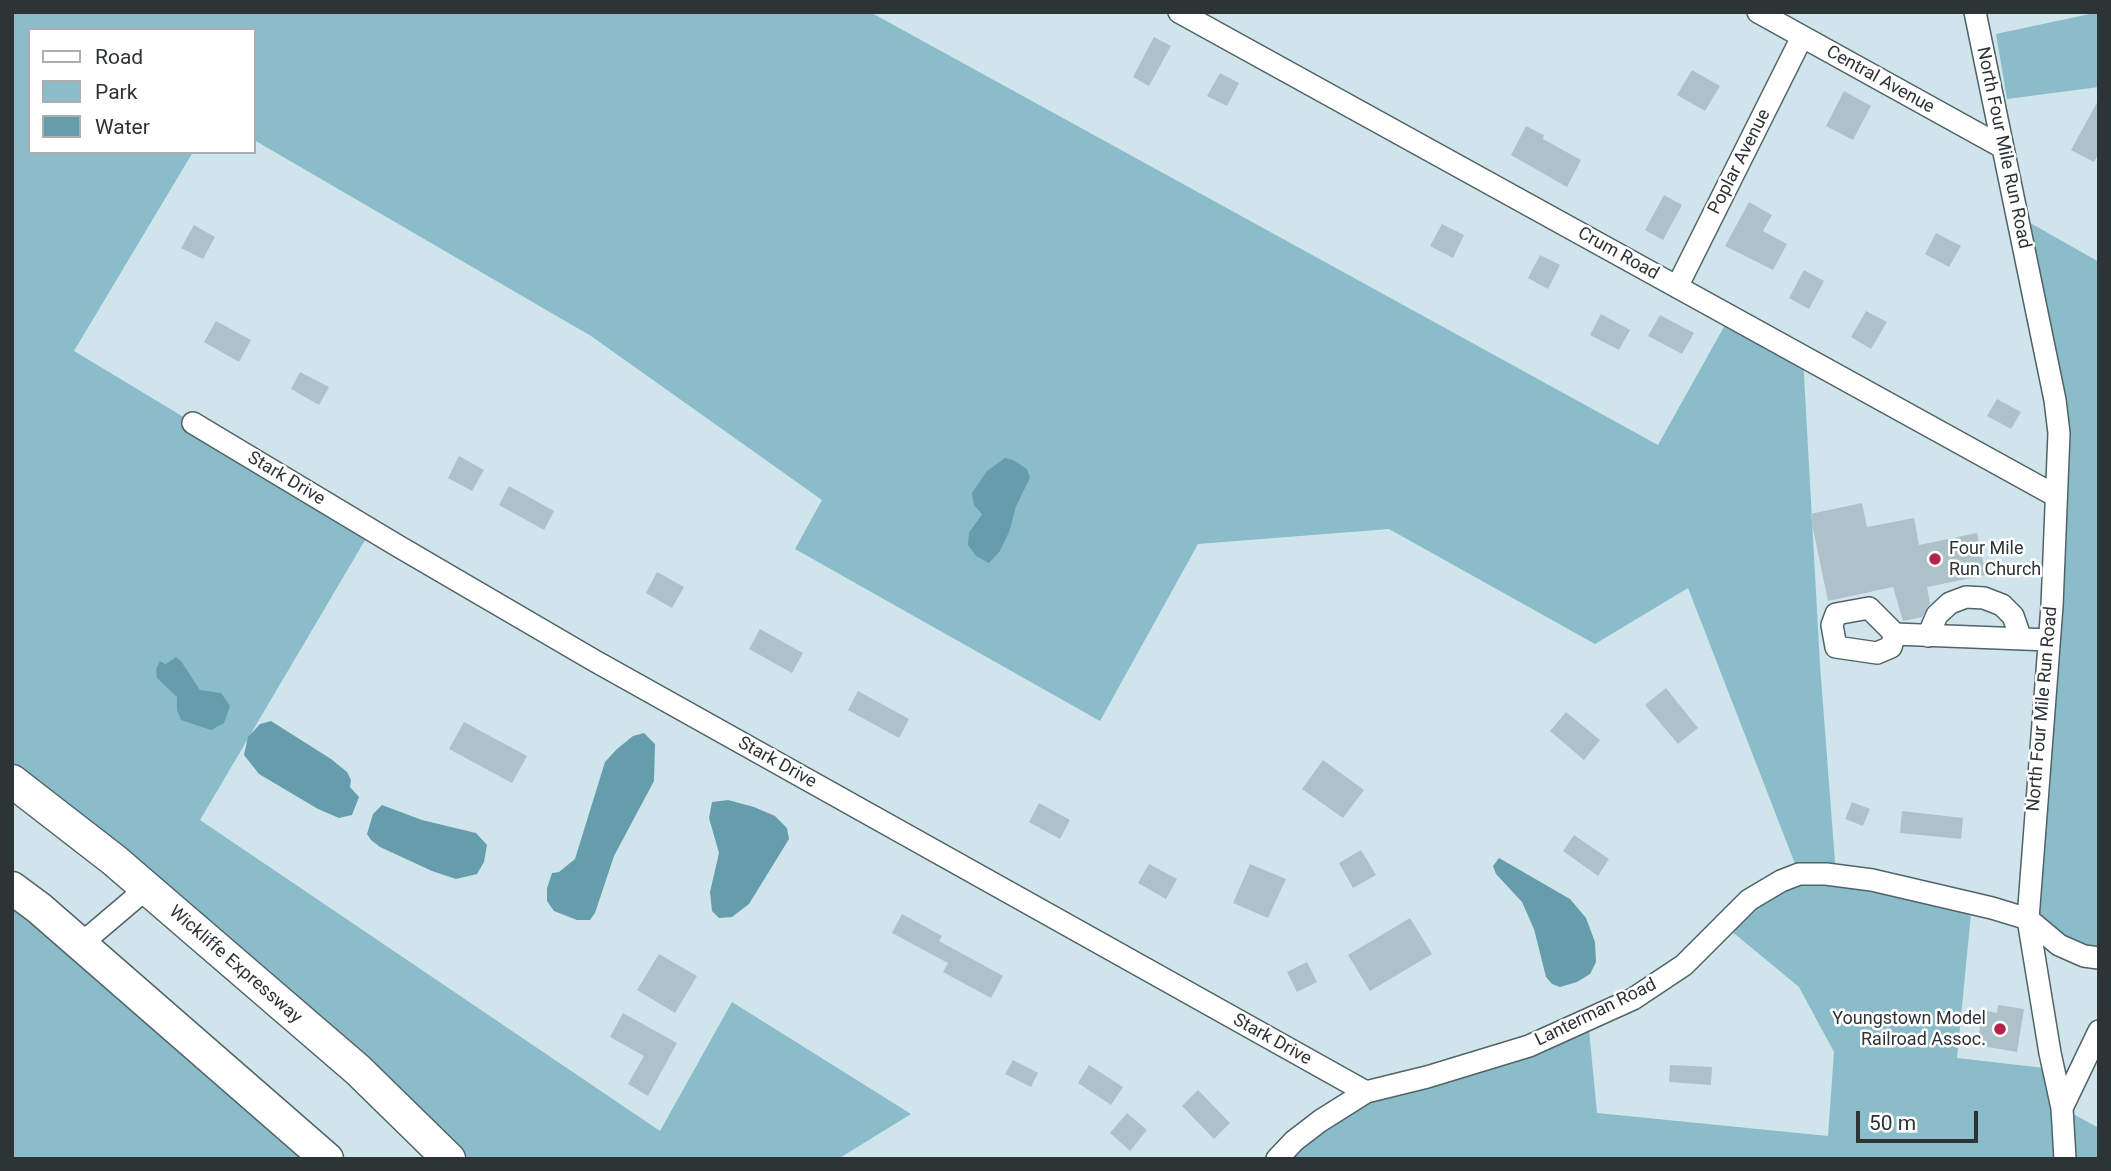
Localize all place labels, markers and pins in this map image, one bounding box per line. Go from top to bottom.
place label: Four Mile Run Church [1949,538,2041,580]
marker: Four Mile Run Church [1927,551,1943,567]
place label: Youngstown Model Railroad Assoc. [1832,1008,1986,1050]
marker: Youngstown Model Railroad Assoc. [1992,1021,2008,1037]

